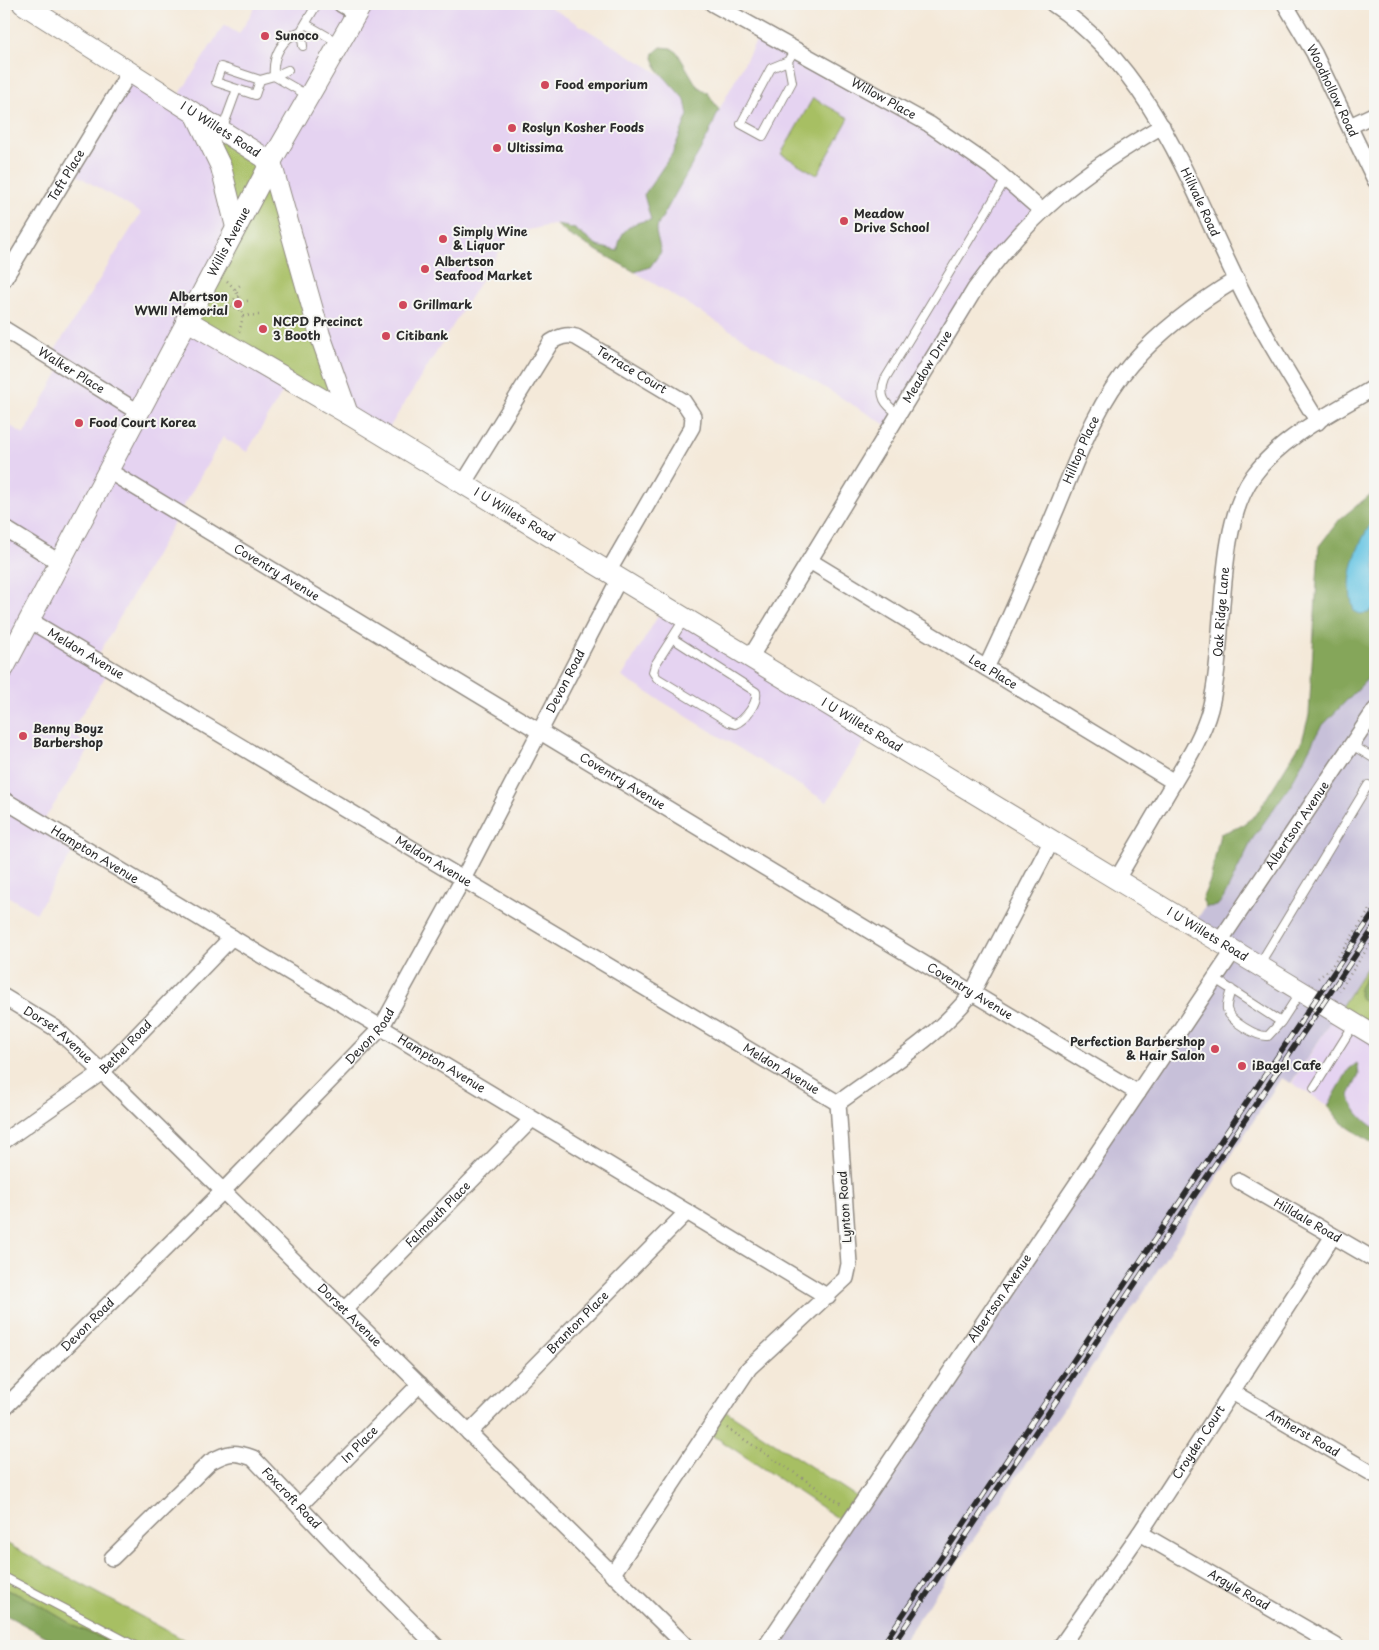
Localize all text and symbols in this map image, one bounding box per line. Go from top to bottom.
place label: Sunoco [275,26,319,44]
marker: Sunoco [259,30,271,42]
street label: Woodhollow Road [1303,41,1363,140]
street label: Willow Place [848,72,920,123]
place label: Food emporium [555,75,648,93]
marker: Food emporium [539,79,551,91]
street label: I U Willets Road [177,97,265,161]
place label: Roslyn Kosher Foods [522,118,644,136]
marker: Roslyn Kosher Foods [506,122,518,134]
place label: Ultissima [507,138,564,156]
marker: Ultissima [491,142,503,154]
street label: Taft Place [43,146,89,204]
street label: Hillvale Road [1177,164,1225,239]
street label: Willis Avenue [202,203,254,279]
place label: Meadow Drive School [854,204,930,236]
marker: Meadow Drive School [838,215,850,227]
place label: Simply Wine & Liquor [453,222,528,254]
marker: Simply Wine & Liquor [437,233,449,245]
place label: Albertson Seafood Market [435,252,532,284]
marker: Albertson Seafood Market [419,263,431,275]
place label: Albertson WWII Memorial [135,287,228,319]
place label: Grillmark [413,295,472,313]
marker: Albertson WWII Memorial [232,298,244,310]
marker: Grillmark [397,299,409,311]
place label: NCPD Precinct 3 Booth [273,312,363,344]
marker: NCPD Precinct 3 Booth [257,323,269,335]
place label: Citibank [396,326,448,344]
street label: Meadow Drive [898,326,956,406]
marker: Citibank [380,330,392,342]
street label: Terrace Court [593,341,671,397]
street label: Walker Place [35,342,109,397]
street label: Hilltop Place [1058,412,1103,486]
place label: Food Court Korea [89,413,197,431]
marker: Food Court Korea [73,417,85,429]
street label: I U Willets Road [471,482,559,546]
street label: Coventry Avenue [231,539,323,604]
street label: Oak Ridge Lane [1208,566,1233,658]
street label: Meldon Avenue [44,623,128,683]
street label: Devon Road [541,646,589,716]
street label: Lea Place [966,649,1021,693]
street label: I U Willets Road [818,693,906,756]
place label: Benny Boyz Barbershop [33,719,103,751]
marker: Benny Boyz Barbershop [17,730,29,742]
street label: Coventry Avenue [576,748,669,813]
street label: Albertson Avenue [1260,777,1333,873]
street label: Hampton Avenue [48,820,143,888]
street label: Meldon Avenue [392,831,476,891]
street label: I U Willets Road [1164,902,1252,965]
street label: Coventry Avenue [924,958,1017,1023]
street label: Dorset Avenue [20,1001,97,1067]
street label: Devon Road [340,1004,398,1068]
street label: Bethel Road [94,1016,155,1078]
street label: Hampton Avenue [395,1030,490,1097]
place label: Perfection Barbershop & Hair Salon [1070,1032,1205,1064]
street label: Meldon Avenue [740,1038,824,1098]
marker: Perfection Barbershop & Hair Salon [1209,1043,1221,1055]
place label: iBagel Cafe [1252,1056,1322,1074]
marker: iBagel Cafe [1236,1060,1248,1072]
street label: Lynton Road [833,1170,856,1244]
street label: Falmouth Place [400,1177,474,1251]
street label: Hilldale Road [1271,1193,1345,1247]
street label: Albertson Avenue [963,1250,1035,1346]
street label: Dorset Avenue [314,1279,387,1351]
street label: Branton Place [542,1286,612,1357]
street label: Devon Road [56,1293,118,1355]
street label: Croyden Court [1167,1401,1229,1482]
street label: Amherst Road [1263,1404,1343,1461]
street label: In Place [337,1421,382,1467]
street label: Foxcroft Road [258,1463,326,1532]
street label: Argyle Road [1205,1564,1274,1614]

